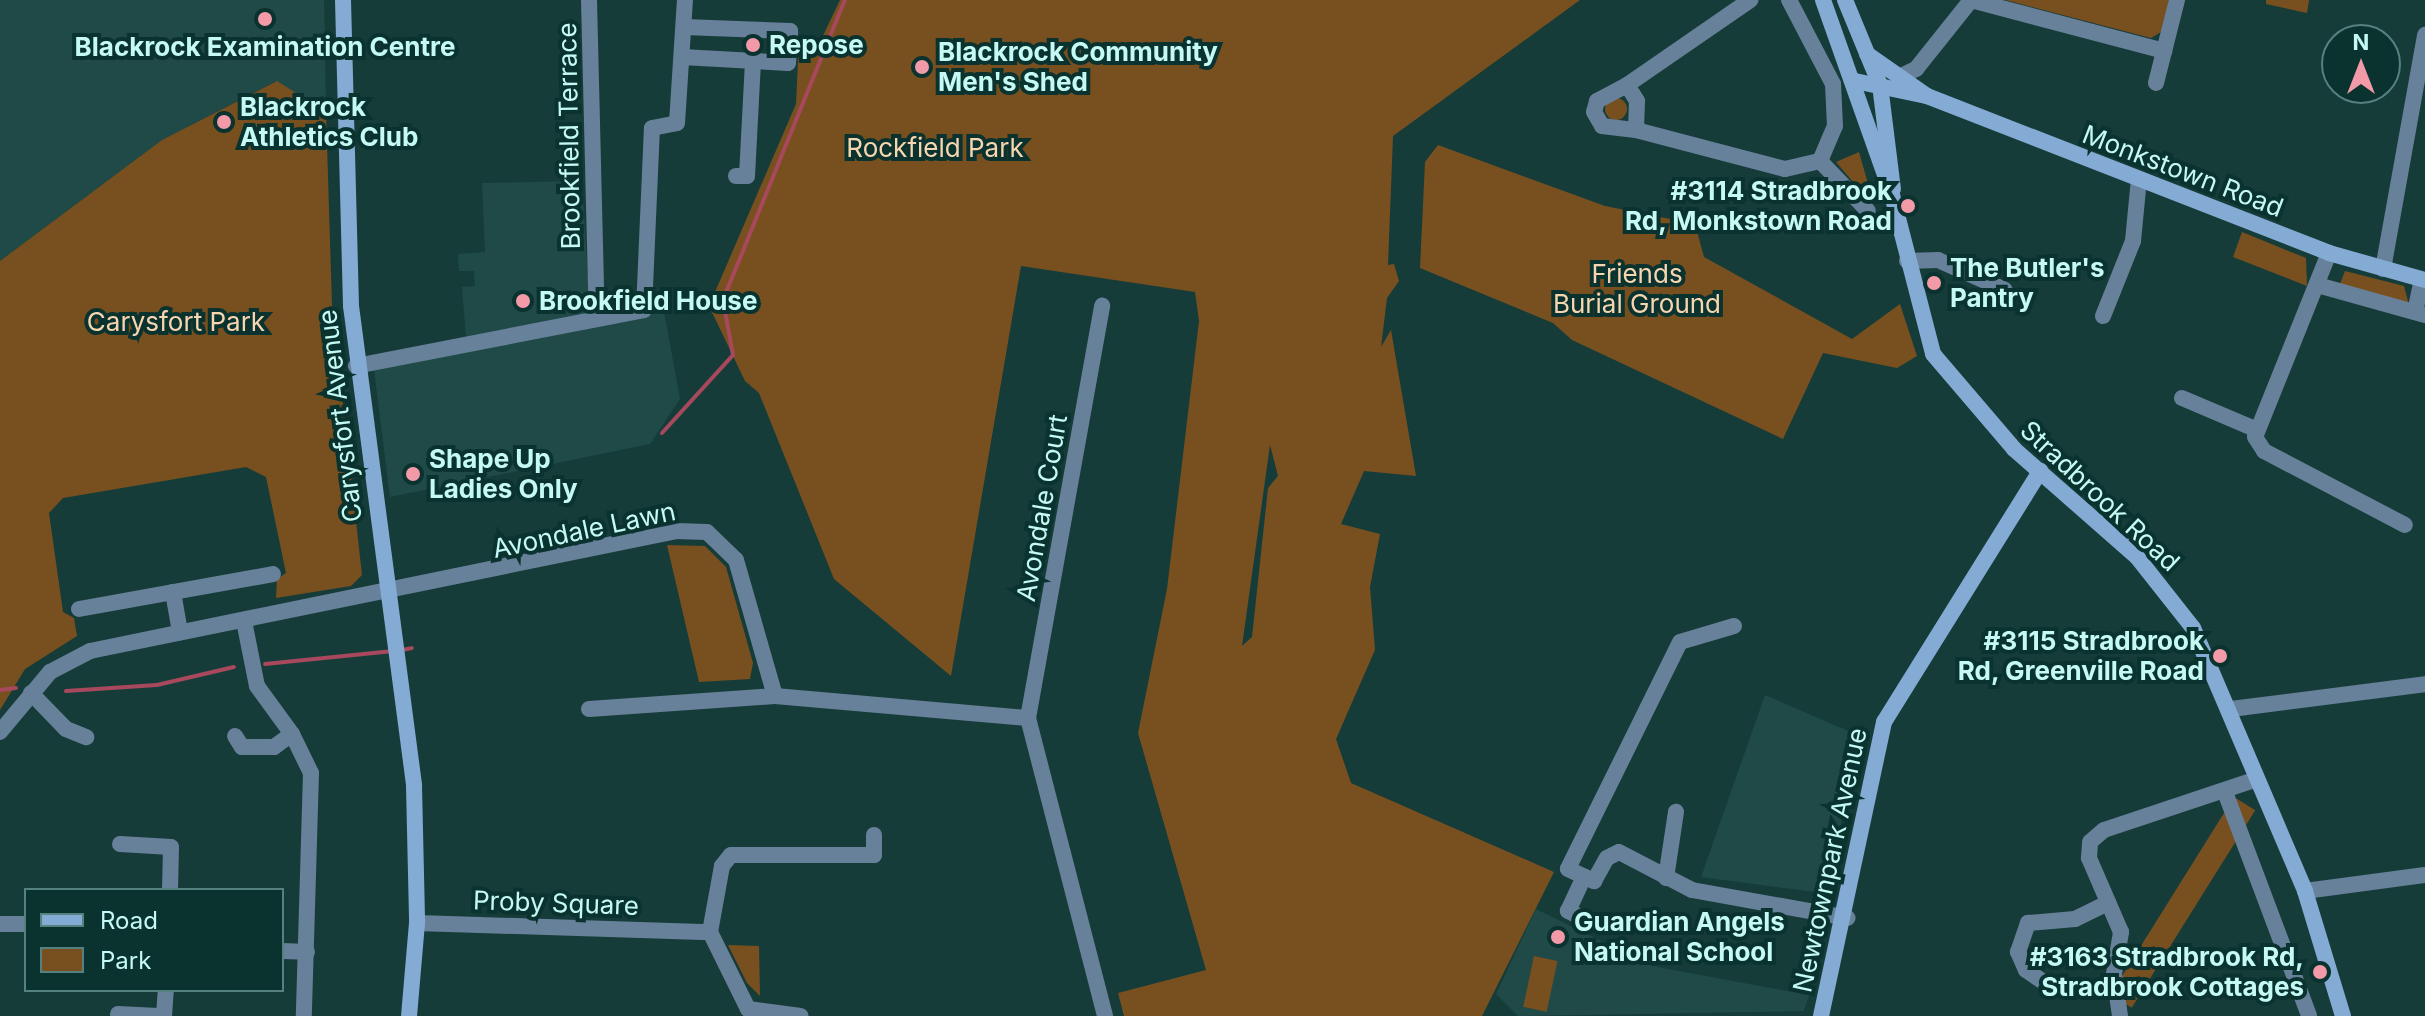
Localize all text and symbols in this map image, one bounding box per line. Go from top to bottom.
marker: Blackrock Examination Centre [256,10,274,28]
street label: Brookfield Terrace [551,22,587,250]
north arrow [2321,24,2401,104]
place label: Repose [769,29,864,61]
text: N [2353,29,2369,55]
place label: Blackrock Examination Centre [75,31,455,63]
marker: Repose [744,36,762,54]
place label: Blackrock Community Men's Shed [938,36,1218,98]
marker: Blackrock Community Men's Shed [913,58,931,76]
place label: Blackrock Athletics Club [240,91,418,152]
marker: Blackrock Athletics Club [215,113,233,131]
street label: Monkstown Road [2078,118,2288,224]
park label: Rockfield Park [846,132,1024,164]
place label: #3114 Stradbrook Rd, Monkstown Road [1624,175,1892,236]
marker: #3114 Stradbrook Rd, Monkstown Road [1899,197,1917,215]
place label: The Butler's Pantry [1950,252,2104,314]
park label: Friends Burial Ground [1553,258,1721,320]
marker: The Butler's Pantry [1925,274,1943,292]
place label: Brookfield House [539,285,757,317]
marker: Brookfield House [514,292,532,310]
park label: Carysfort Park [87,306,265,338]
street label: Carysfort Avenue [311,308,369,524]
street label: Avondale Court [1010,412,1074,604]
street label: Stradbrook Road [2014,414,2186,578]
place label: Shape Up Ladies Only [429,443,578,504]
marker: Shape Up Ladies Only [404,465,422,483]
street label: Avondale Lawn [490,495,678,565]
place label: #3115 Stradbrook Rd, Greenville Road [1957,625,2204,686]
marker: #3115 Stradbrook Rd, Greenville Road [2211,647,2229,665]
street label: Newtownpark Avenue [1787,725,1873,995]
street label: Proby Square [473,885,639,921]
legend [24,888,284,992]
text: Road [100,906,158,935]
place label: Guardian Angels National School [1574,906,1785,968]
marker: Guardian Angels National School [1549,928,1567,946]
place label: #3163 Stradbrook Rd, Stradbrook Cottages [2030,941,2304,1002]
text: Park [100,946,151,975]
marker: #3163 Stradbrook Rd, Stradbrook Cottages [2311,963,2329,981]

